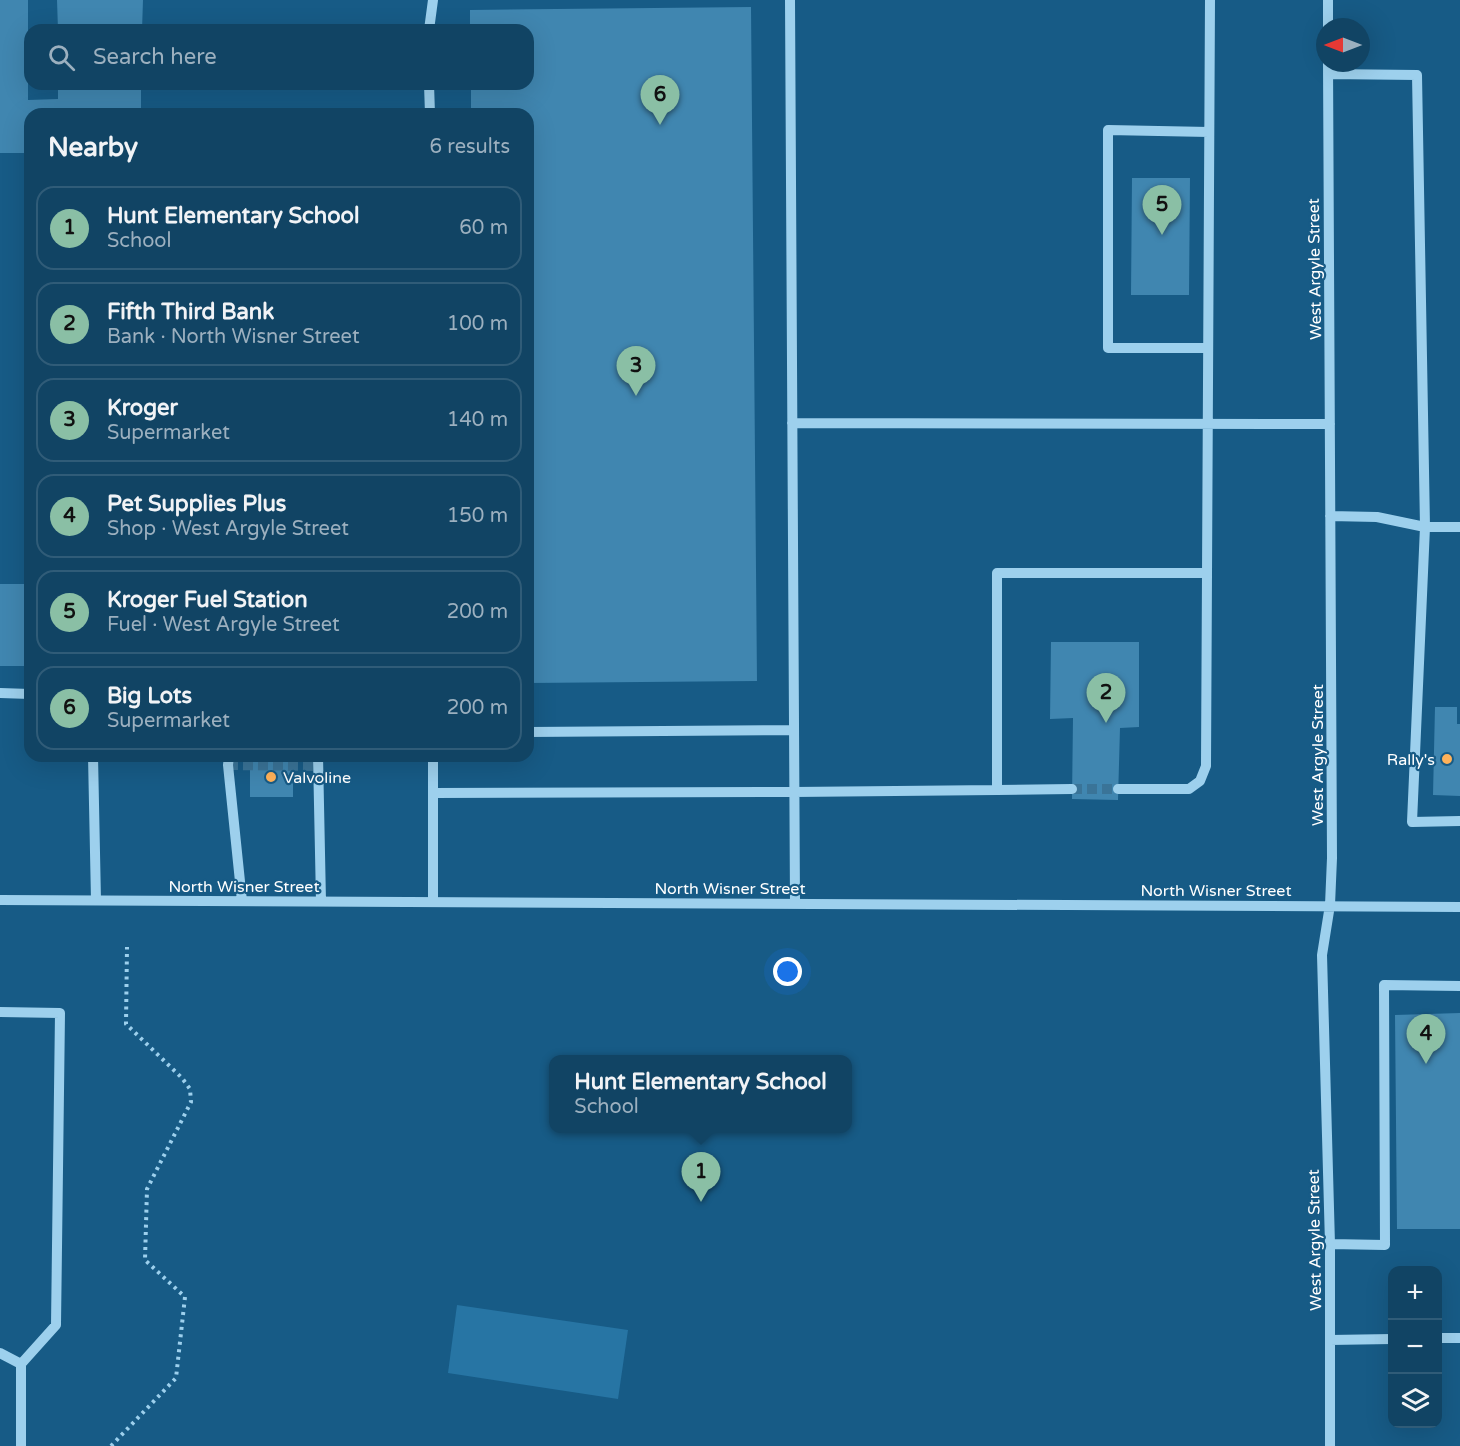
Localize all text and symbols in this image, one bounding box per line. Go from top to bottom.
north arrow [1316,18,1370,72]
search box [24,24,534,90]
icon: search [45,41,78,74]
text: Search here [93,44,217,70]
pin: 6 [640,76,680,125]
text: Nearby [48,132,138,163]
text: 6 results [430,135,510,159]
pin: 5 [1142,186,1182,235]
street label: West Argyle Street [1304,198,1326,340]
text: Hunt Elementary School [107,203,359,229]
text: 1 [63,216,76,240]
text: 60 m [459,216,508,240]
text: School [107,229,171,253]
text: Fifth Third Bank [107,299,274,325]
text: 2 [63,312,76,336]
text: 100 m [447,312,508,336]
text: Bank · North Wisner Street [107,325,360,349]
pin: 3 [616,346,656,396]
text: Kroger [107,395,178,421]
text: 3 [63,408,76,432]
text: 140 m [447,408,508,432]
text: Supermarket [107,421,230,445]
text: Pet Supplies Plus [107,491,286,517]
text: 4 [63,504,76,528]
text: 150 m [447,504,508,528]
text: Shop · West Argyle Street [107,517,349,541]
text: Kroger Fuel Station [107,587,308,613]
text: 5 [63,600,76,624]
text: 200 m [447,600,508,624]
text: Fuel · West Argyle Street [107,613,340,637]
pin: 2 [1086,674,1126,723]
text: Big Lots [107,683,192,709]
street label: West Argyle Street [1308,684,1328,826]
text: 6 [63,696,76,720]
text: 200 m [447,696,508,720]
text: Supermarket [107,709,230,733]
place label: Rally's [1387,750,1435,770]
marker: Rally's [1440,752,1454,766]
place label: Valvoline [283,768,351,788]
marker: Valvoline [264,770,278,784]
street label: North Wisner Street [169,877,320,897]
street label: North Wisner Street [655,879,806,899]
street label: North Wisner Street [1141,881,1292,901]
your location [773,957,802,986]
pin: 4 [1406,1014,1446,1064]
popup [549,1055,852,1133]
text: Hunt Elementary School [574,1069,827,1095]
text: School [574,1095,639,1119]
pin: 1 [682,1152,720,1202]
street label: West Argyle Street [1304,1169,1326,1311]
map controls [1388,1266,1442,1428]
button: + [1388,1266,1442,1320]
button: − [1388,1320,1442,1374]
button: layers [1388,1374,1442,1428]

